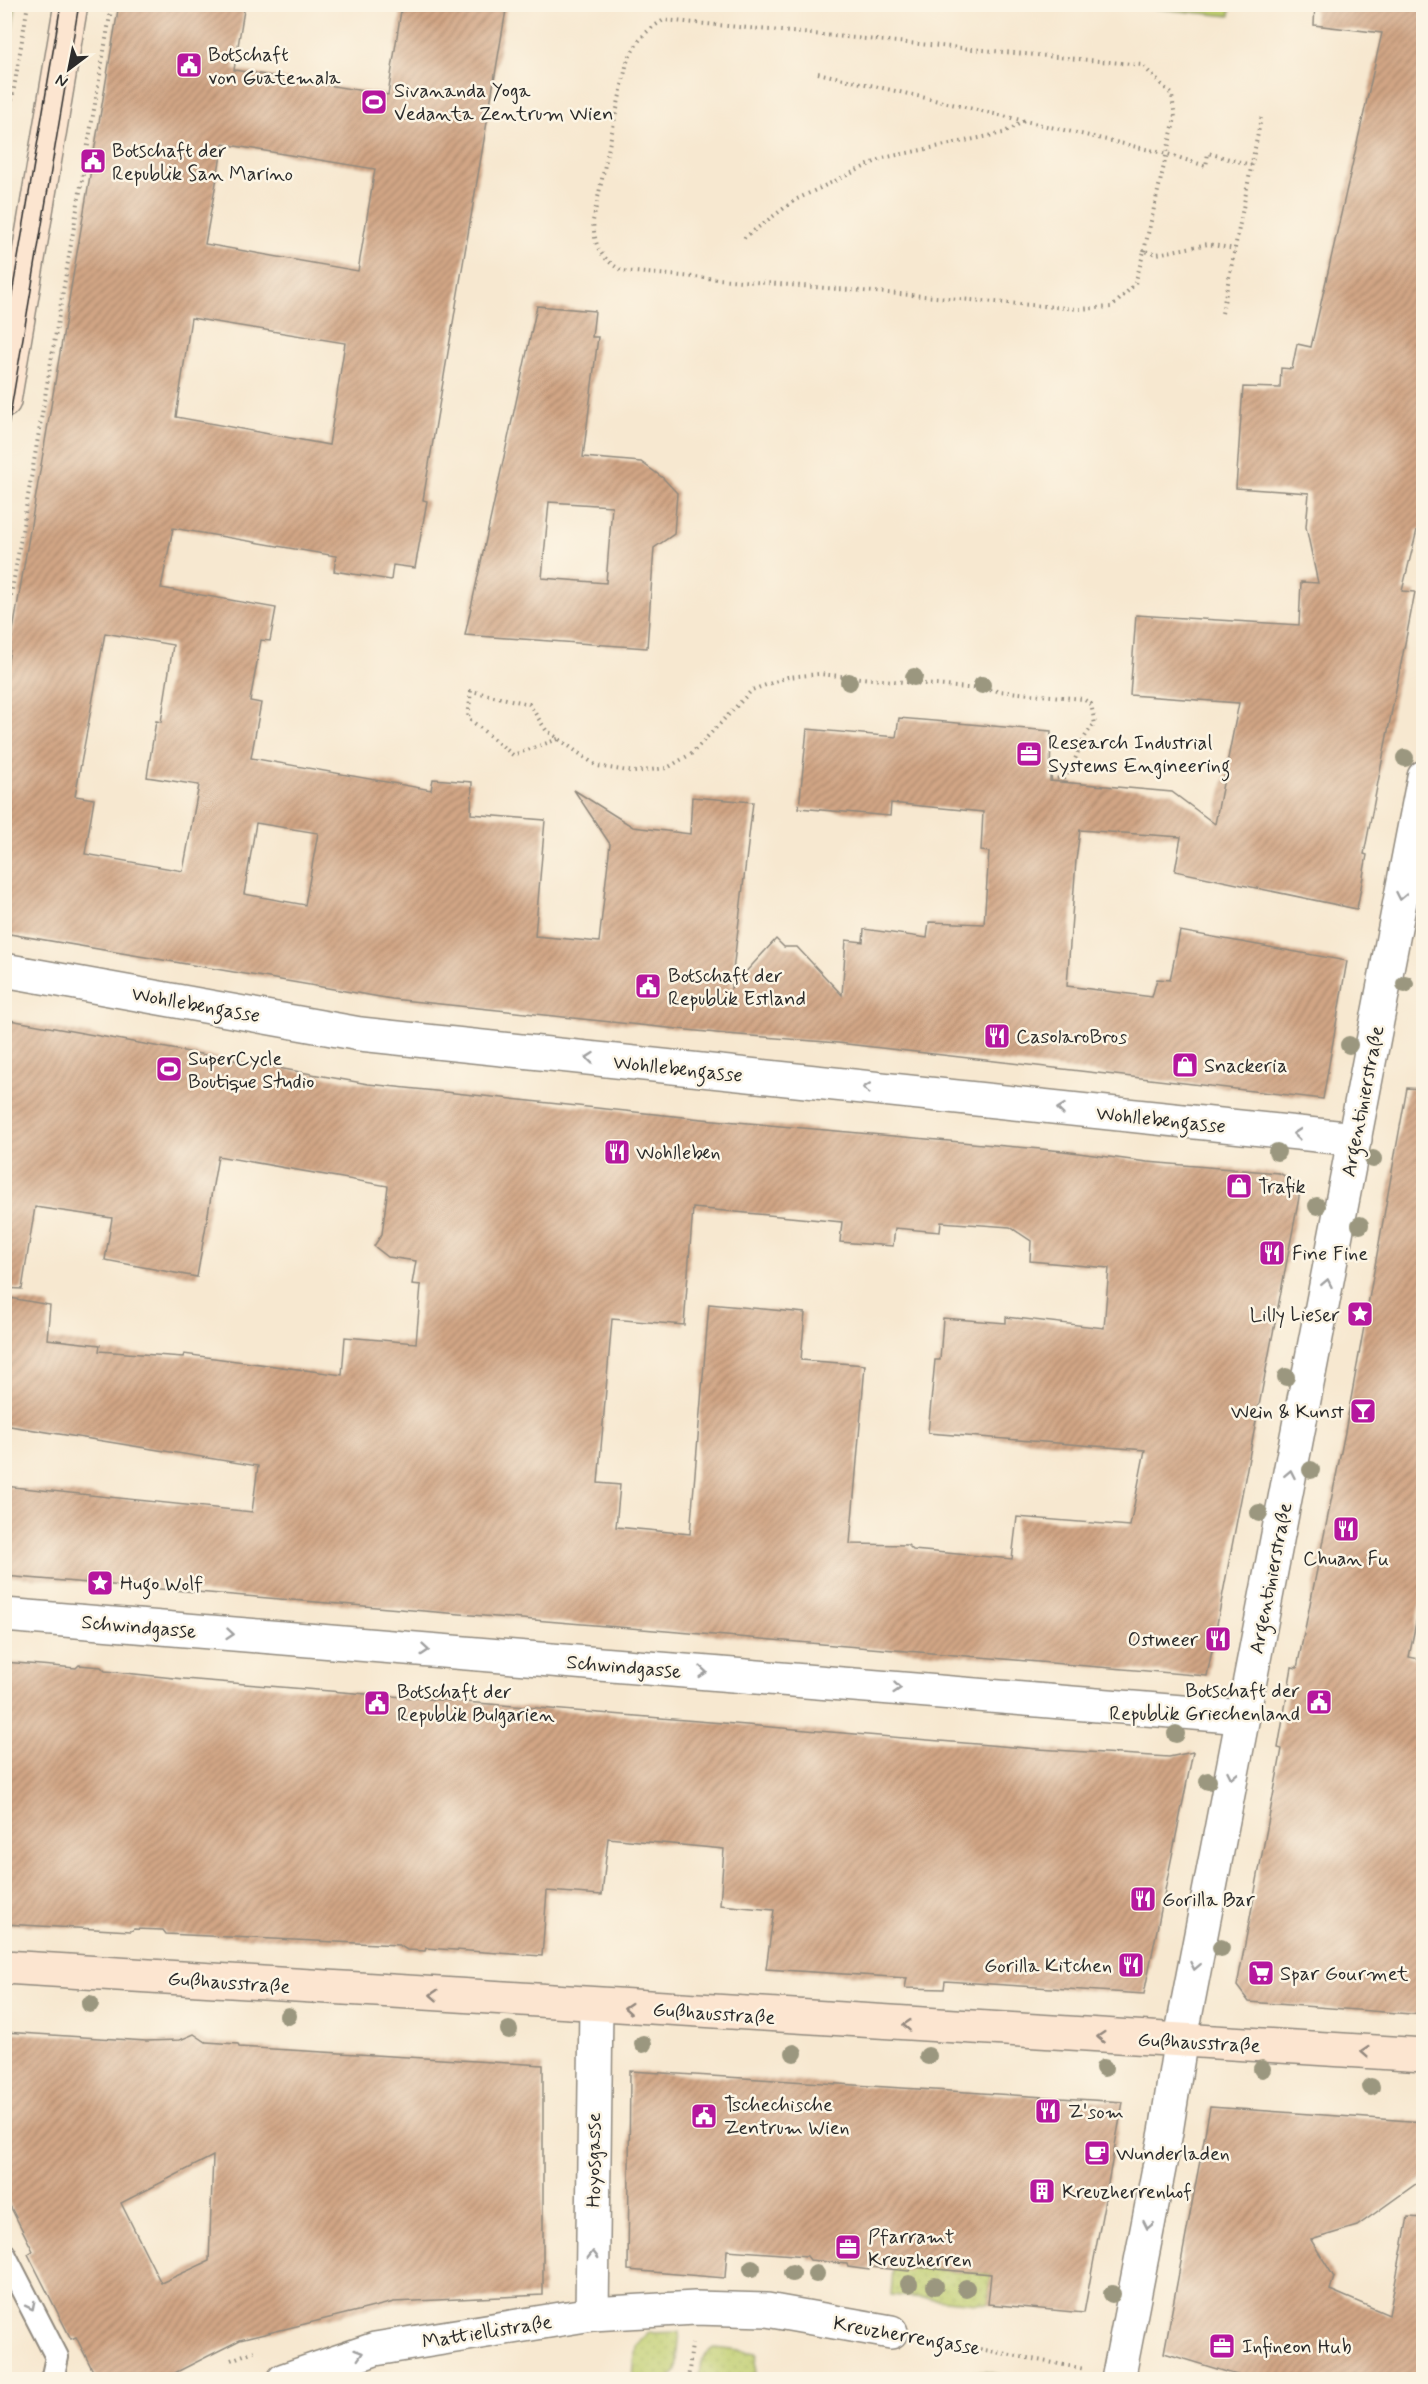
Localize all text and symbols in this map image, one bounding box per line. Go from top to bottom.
north arrow [39,39,99,99]
place label: Botschaft von Guatemala [208,42,341,92]
public building icon: Botschaft von Guatemala [174,50,204,80]
text: N [52,69,72,92]
place label: Sivananda Yoga Vedanta Zentrum Wien [394,78,613,128]
sports icon: Sivananda Yoga Vedanta Zentrum Wien [359,87,389,117]
place label: Botschaft der Republik San Marino [112,138,293,188]
public building icon: Botschaft der Republik San Marino [78,146,108,176]
place label: Research Industrial Systems Engineering [1048,730,1230,782]
office icon: Research Industrial Systems Engineering [1014,739,1044,769]
one-way arrow [1395,891,1408,901]
place label: Botschaft der Republik Estland [668,963,806,1013]
public building icon: Botschaft der Republik Estland [633,971,663,1001]
street label: Wohllebengasse [129,981,262,1032]
restaurant icon: CasolaroBros [982,1021,1012,1051]
street label: Argentinierstraße [1336,1023,1393,1180]
place label: CasolaroBros [1016,1024,1127,1051]
place label: SuperCycle Boutique Studio [188,1046,314,1096]
street label: Wohllebengasse [612,1049,744,1092]
shop icon: Snackeria [1170,1050,1200,1080]
one-way arrow [585,1052,594,1065]
place label: Snackeria [1204,1053,1288,1080]
sports icon: SuperCycle Boutique Studio [154,1054,184,1084]
one-way arrow [863,1082,872,1095]
street label: Wohllebengasse [1095,1100,1227,1143]
one-way arrow [1056,1103,1066,1115]
one-way arrow [1292,1128,1301,1141]
restaurant icon: Wohlleben [602,1137,632,1167]
place label: Wohlleben [636,1140,721,1167]
shop icon: Trafik [1224,1171,1254,1201]
place label: Trafik [1258,1174,1305,1201]
restaurant icon: Fine Fine [1257,1238,1287,1268]
place label: Fine Fine [1292,1241,1368,1268]
one-way arrow [1320,1278,1333,1288]
place icon: Lilly Lieser [1345,1299,1375,1329]
place label: Lilly Lieser [1250,1302,1340,1329]
bar icon: Wein & Kunst [1348,1396,1378,1426]
place label: Wein & Kunst [1231,1399,1344,1426]
one-way arrow [1283,1470,1296,1480]
street label: Argentinierstraße [1244,1500,1301,1657]
restaurant icon: Chuan Fu [1331,1514,1361,1544]
place label: Chuan Fu [1303,1546,1389,1573]
place icon: Hugo Wolf [85,1568,115,1598]
place label: Hugo Wolf [120,1571,203,1600]
street label: Schwindgasse [80,1609,198,1646]
restaurant icon: Ostmeer [1203,1624,1233,1654]
one-way arrow [226,1627,235,1640]
place label: Ostmeer [1128,1627,1199,1654]
one-way arrow [420,1643,429,1656]
street label: Schwindgasse [565,1649,683,1686]
one-way arrow [698,1666,707,1679]
place label: Botschaft der Republik Griechenland [1109,1678,1300,1728]
place label: Botschaft der Republik Bulgarien [397,1679,555,1729]
one-way arrow [892,1681,902,1694]
public building icon: Botschaft der Republik Griechenland [1304,1687,1334,1717]
public building icon: Botschaft der Republik Bulgarien [362,1688,392,1718]
one-way arrow [1226,1769,1239,1779]
restaurant icon: Gorilla Bar [1128,1884,1158,1914]
place label: Gorilla Bar [1162,1887,1256,1914]
restaurant icon: Gorilla Kitchen [1116,1950,1146,1980]
place label: Gorilla Kitchen [984,1953,1112,1980]
supermarket icon: Spar Gourmet [1246,1958,1276,1988]
one-way arrow [1189,1961,1202,1971]
place label: Spar Gourmet [1280,1961,1409,1988]
street label: Gußhausstraße [167,1966,291,2001]
one-way arrow [429,1989,438,2002]
street label: Gußhausstraße [652,1997,776,2032]
one-way arrow [624,2001,633,2014]
one-way arrow [902,2019,911,2032]
street label: Gußhausstraße [1137,2027,1261,2060]
one-way arrow [1097,2031,1106,2044]
one-way arrow [1361,2045,1370,2058]
place label: Tschechische Zentrum Wien [724,2092,850,2142]
restaurant icon: Z'som [1033,2096,1063,2126]
place label: Z'som [1068,2099,1124,2126]
public building icon: Tschechische Zentrum Wien [689,2101,719,2131]
street label: Hoyosgasse [581,2112,608,2208]
cafe icon: Wunderladen [1082,2138,1112,2168]
place label: Wunderladen [1116,2141,1230,2168]
building icon: Kreuzherrenhof [1027,2176,1057,2206]
place label: Kreuzherrenhof [1062,2179,1192,2206]
one-way arrow [1142,2219,1155,2229]
place label: Pfarramt Kreuzherren [868,2224,972,2274]
office icon: Pfarramt Kreuzherren [833,2232,863,2262]
one-way arrow [587,2251,599,2260]
one-way arrow [23,2299,35,2310]
street label: Mattiellistraße [420,2309,554,2356]
street label: Kreuzherrengasse [831,2310,982,2365]
office icon: Infineon Hub [1207,2331,1237,2361]
place label: Infineon Hub [1242,2334,1352,2361]
one-way arrow [353,2349,364,2362]

